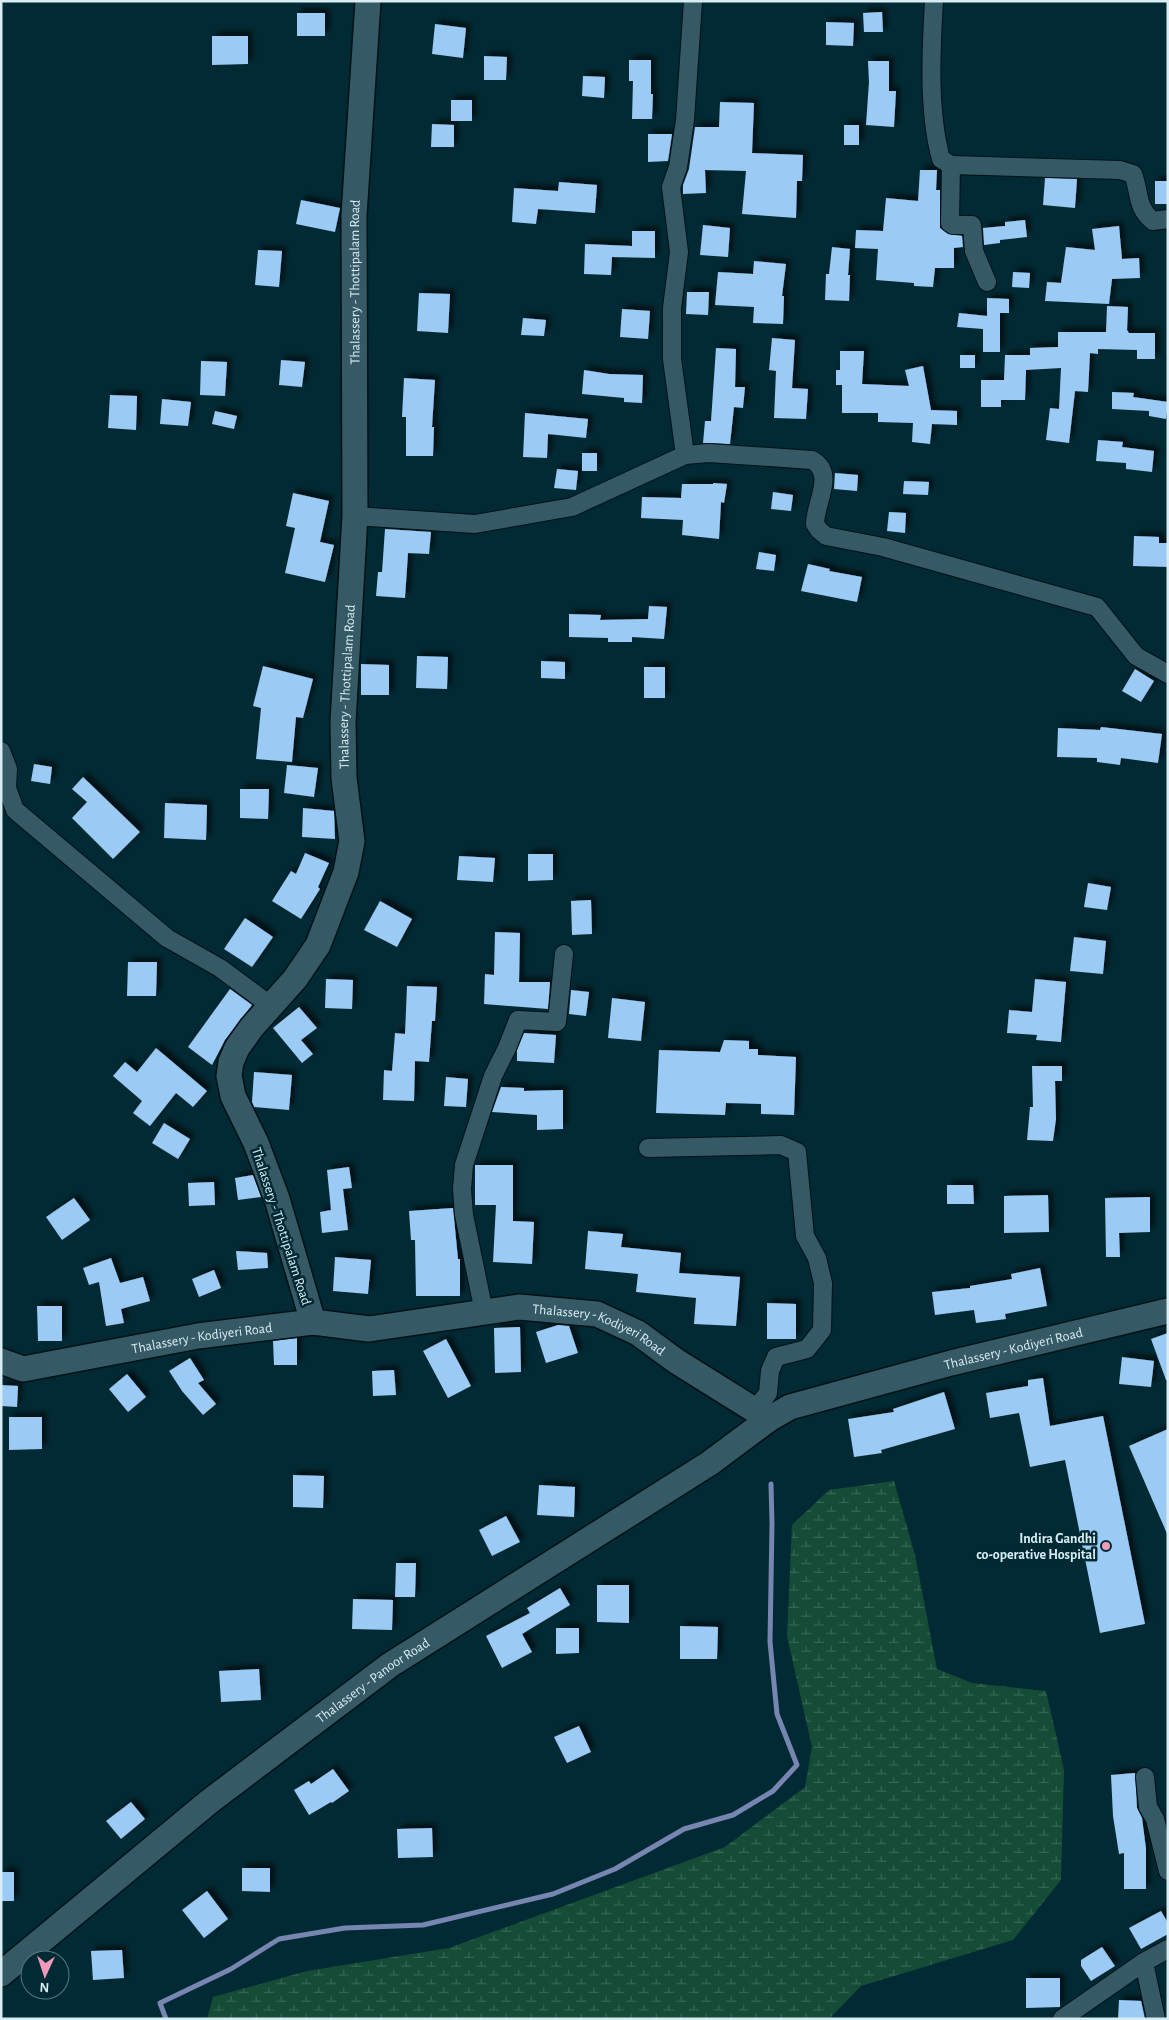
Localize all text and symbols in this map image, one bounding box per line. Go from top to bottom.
street label: Thalassery - Thottipalam Road [348,199,363,364]
street label: Thalassery - Thottipalam Road [337,604,358,769]
street label: Thalassery - Thottipalam Road [249,1146,313,1307]
street label: Thalassery - Kodiyeri Road [532,1302,667,1359]
street label: Thalassery - Kodiyeri Road [130,1321,273,1356]
street label: Thalassery - Kodiyeri Road [943,1326,1084,1373]
place label: Indira Gandhi co-operative Hospital [976,1532,1096,1562]
marker: Indira Gandhi co-operative Hospital [1100,1540,1112,1552]
street label: Thalassery - Panoor Road [314,1636,432,1726]
north arrow [20,1950,70,2000]
text: N [39,1980,50,1994]

